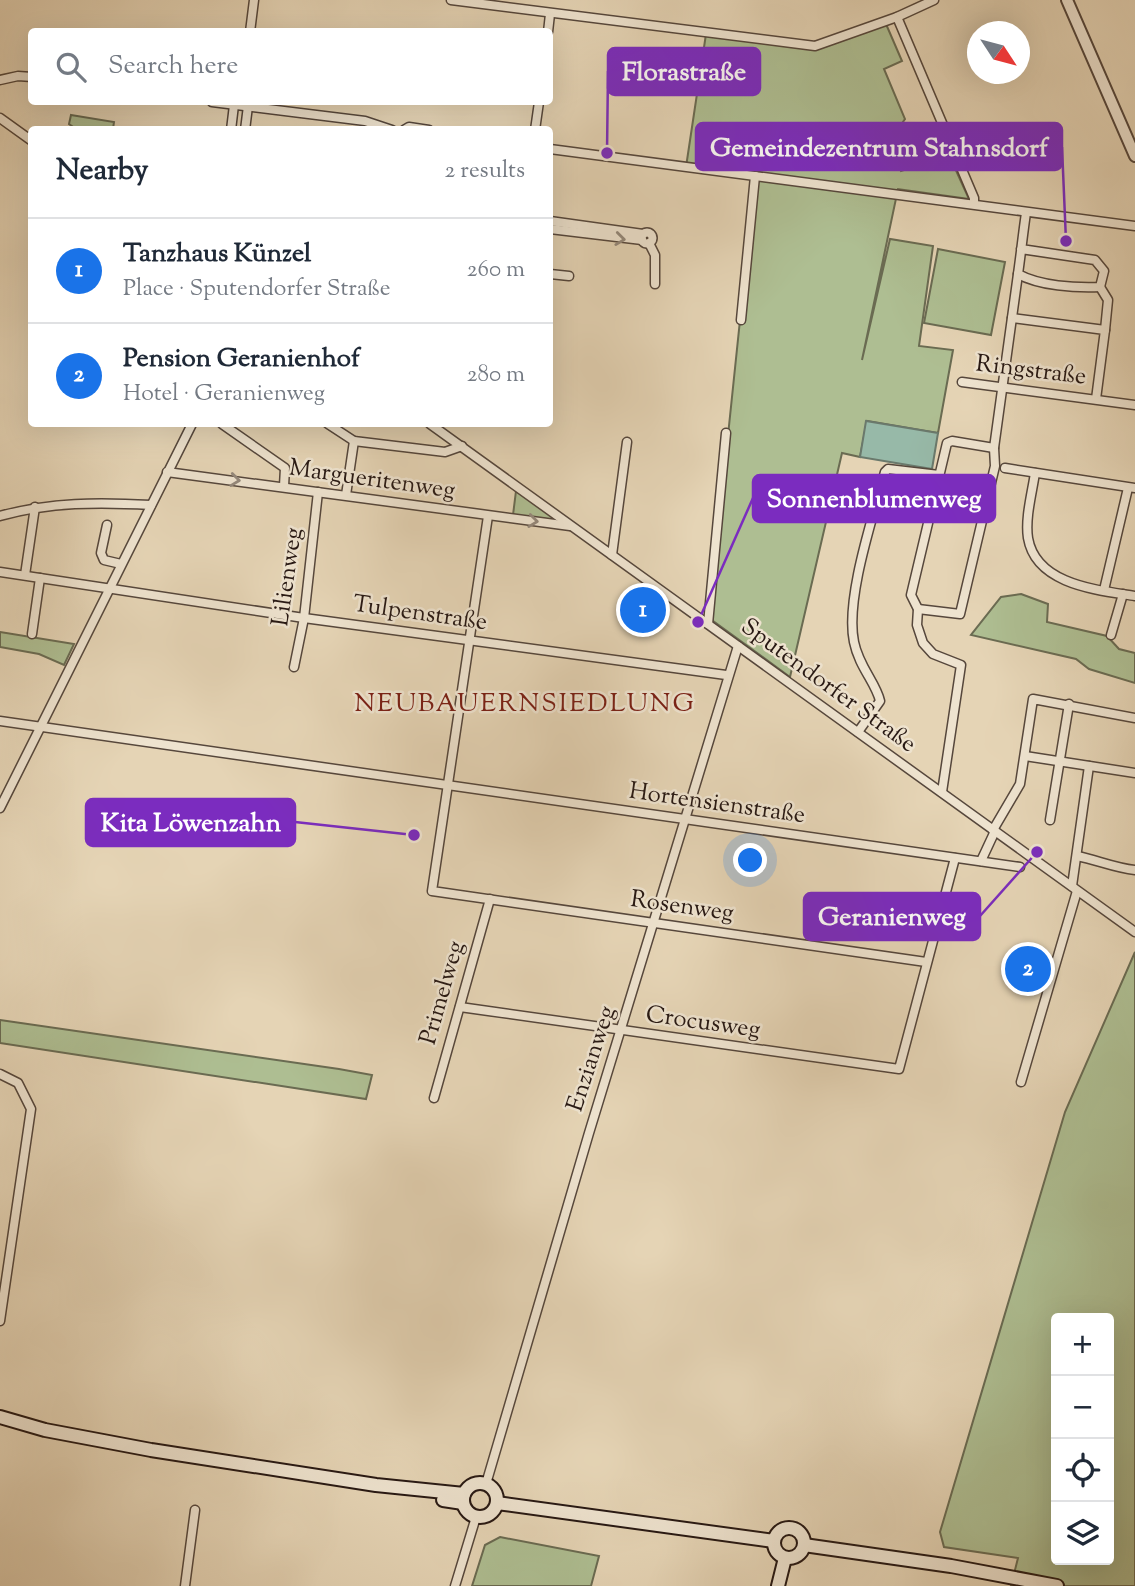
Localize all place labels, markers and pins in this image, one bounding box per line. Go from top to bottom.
callout: Florastraße [608,48,760,95]
callout: Gemeindezentrum Stahnsdorf [696,123,1062,170]
callout: Sonnenblumenweg [753,475,995,522]
pin: 1 [620,584,666,636]
callout: Kita Löwenzahn [86,799,295,846]
callout: Geranienweg [804,893,980,940]
pin: 2 [1005,943,1051,995]

